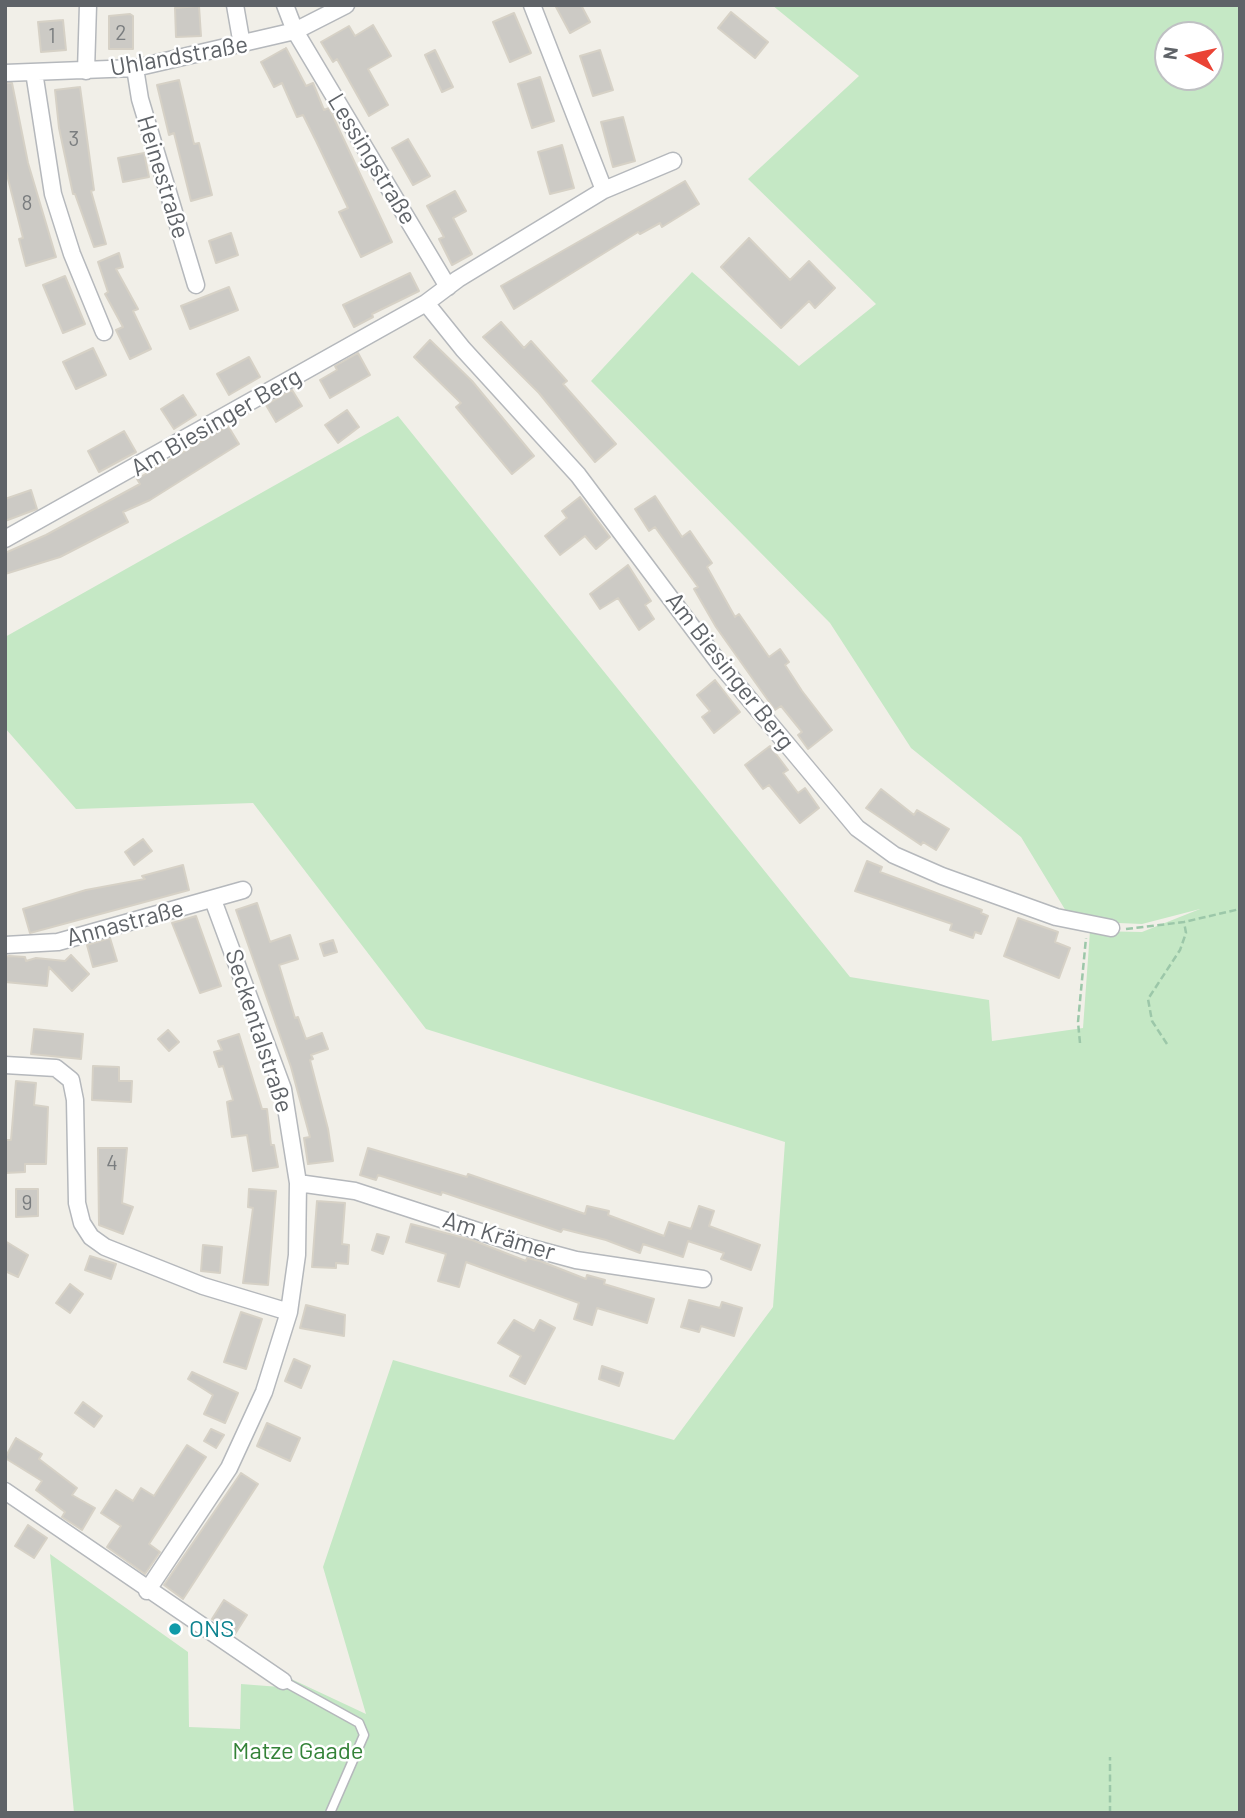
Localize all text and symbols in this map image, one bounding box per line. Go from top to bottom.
house number: 2 [115,20,127,46]
north arrow [1154,21,1224,91]
house number: 1 [48,23,56,49]
street label: Uhlandstraße [108,30,250,82]
text: N [1157,45,1182,61]
street label: Lessingstraße [322,88,422,230]
street label: Heinestraße [131,112,195,242]
house number: 3 [69,126,79,152]
house number: 8 [22,190,32,216]
street label: Am Biesinger Berg [126,362,306,482]
street label: Am Biesinger Berg [660,587,800,755]
street label: Annastraße [63,894,187,952]
street label: Seckentalstraße [219,945,299,1117]
house number: 4 [106,1150,118,1176]
house number: 9 [22,1190,32,1216]
street label: Am Krämer [439,1205,559,1267]
place label: ONS [189,1615,234,1643]
marker: ONS [167,1621,183,1637]
park label: Matze Gaade [232,1737,364,1765]

